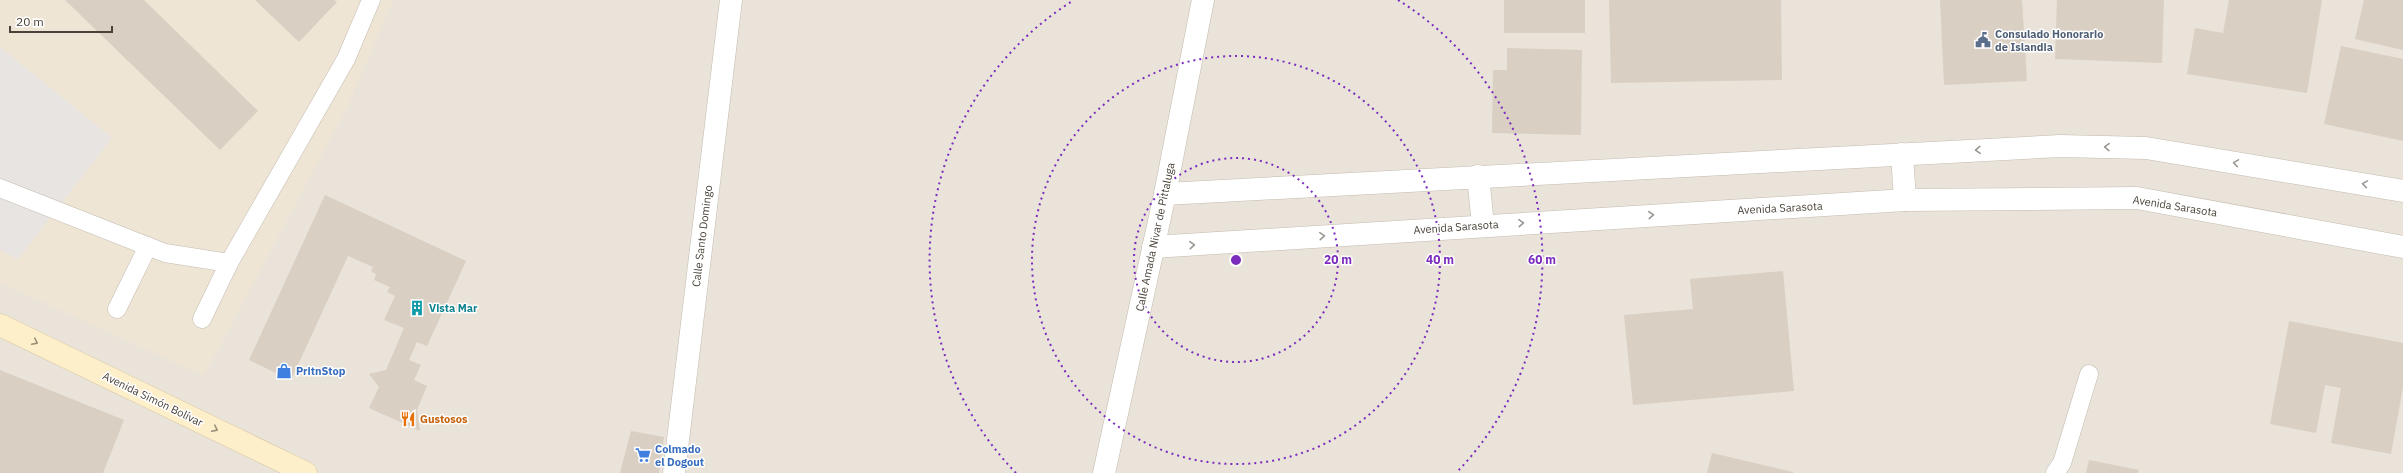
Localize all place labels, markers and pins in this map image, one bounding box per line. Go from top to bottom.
place label: Consulado Honorario de Islandia [1995,27,2103,54]
public building icon: Consulado Honorario de Islandia [1974,31,1992,49]
centre of rings [1229,253,1243,267]
building icon: Vista Mar [408,299,426,317]
place label: Vista Mar [429,301,478,315]
shop icon: PritnStop [275,362,293,380]
place label: PritnStop [296,364,346,378]
restaurant icon: Gustosos [399,410,417,428]
place label: Gustosos [420,412,468,426]
place label: Colmado el Dogout [655,442,704,469]
supermarket icon: Colmado el Dogout [634,446,652,464]

